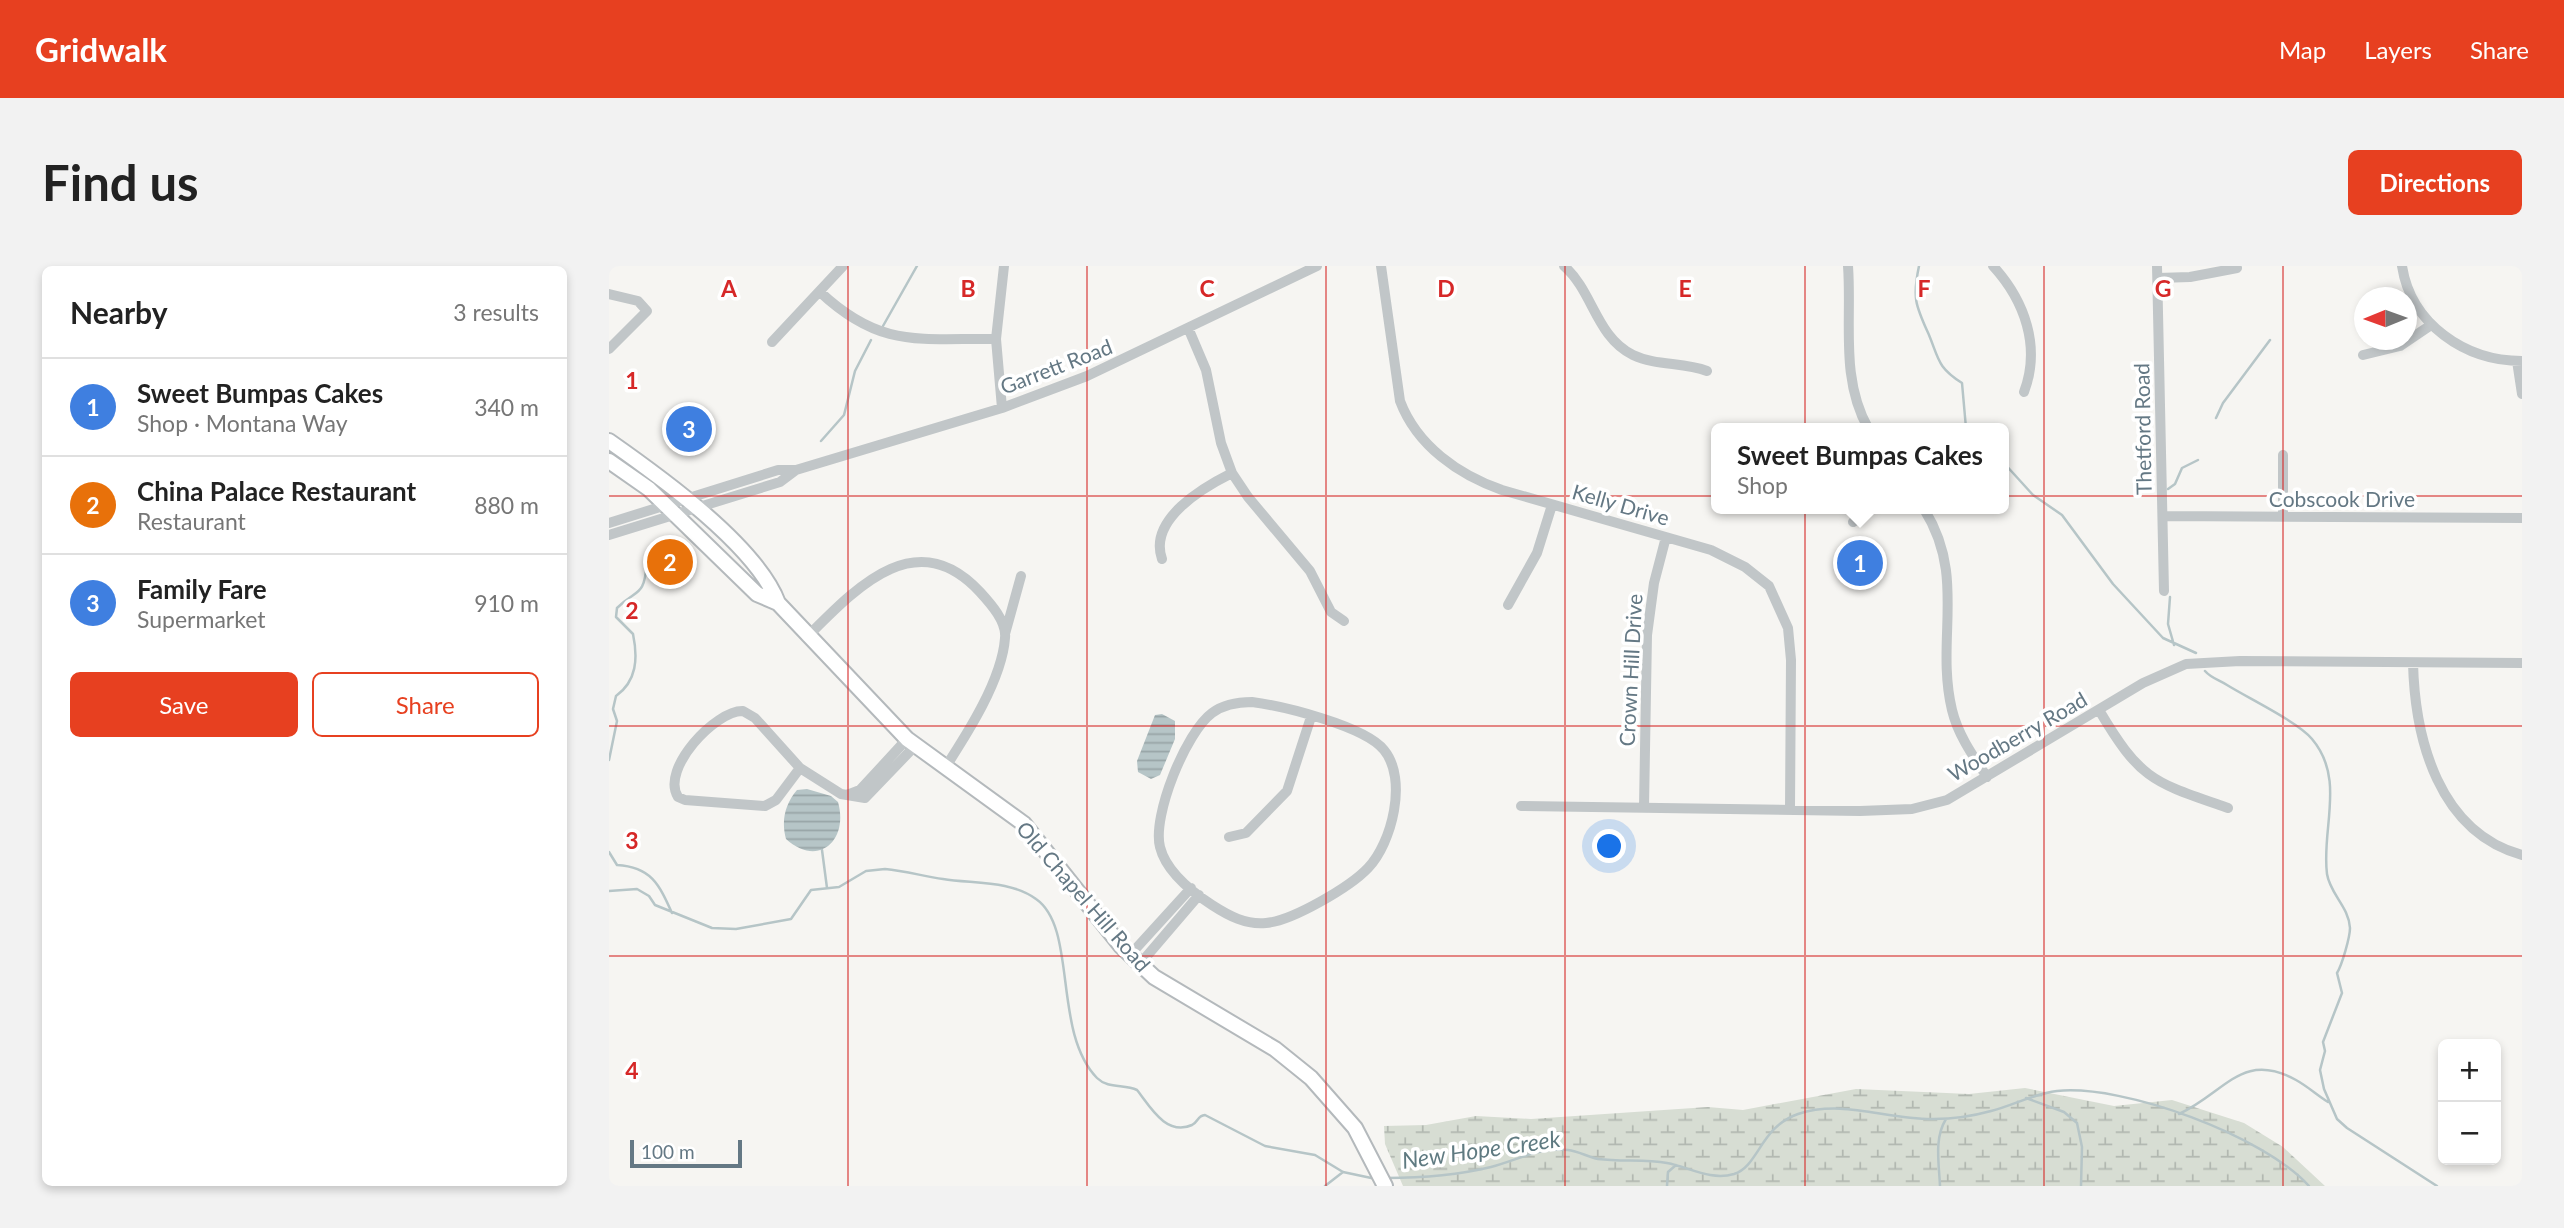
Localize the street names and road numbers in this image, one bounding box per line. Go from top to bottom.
street label: Garrett Road [996,333,1116,399]
street label: Thetford Road [2128,363,2156,495]
street label: Kelly Drive [1570,478,1672,530]
street label: Cobscook Drive [2269,486,2415,511]
street label: Crown Hill Drive [1614,593,1646,747]
street label: Woodberry Road [1943,686,2091,786]
street label: Old Chapel Hill Road [1012,816,1156,976]

